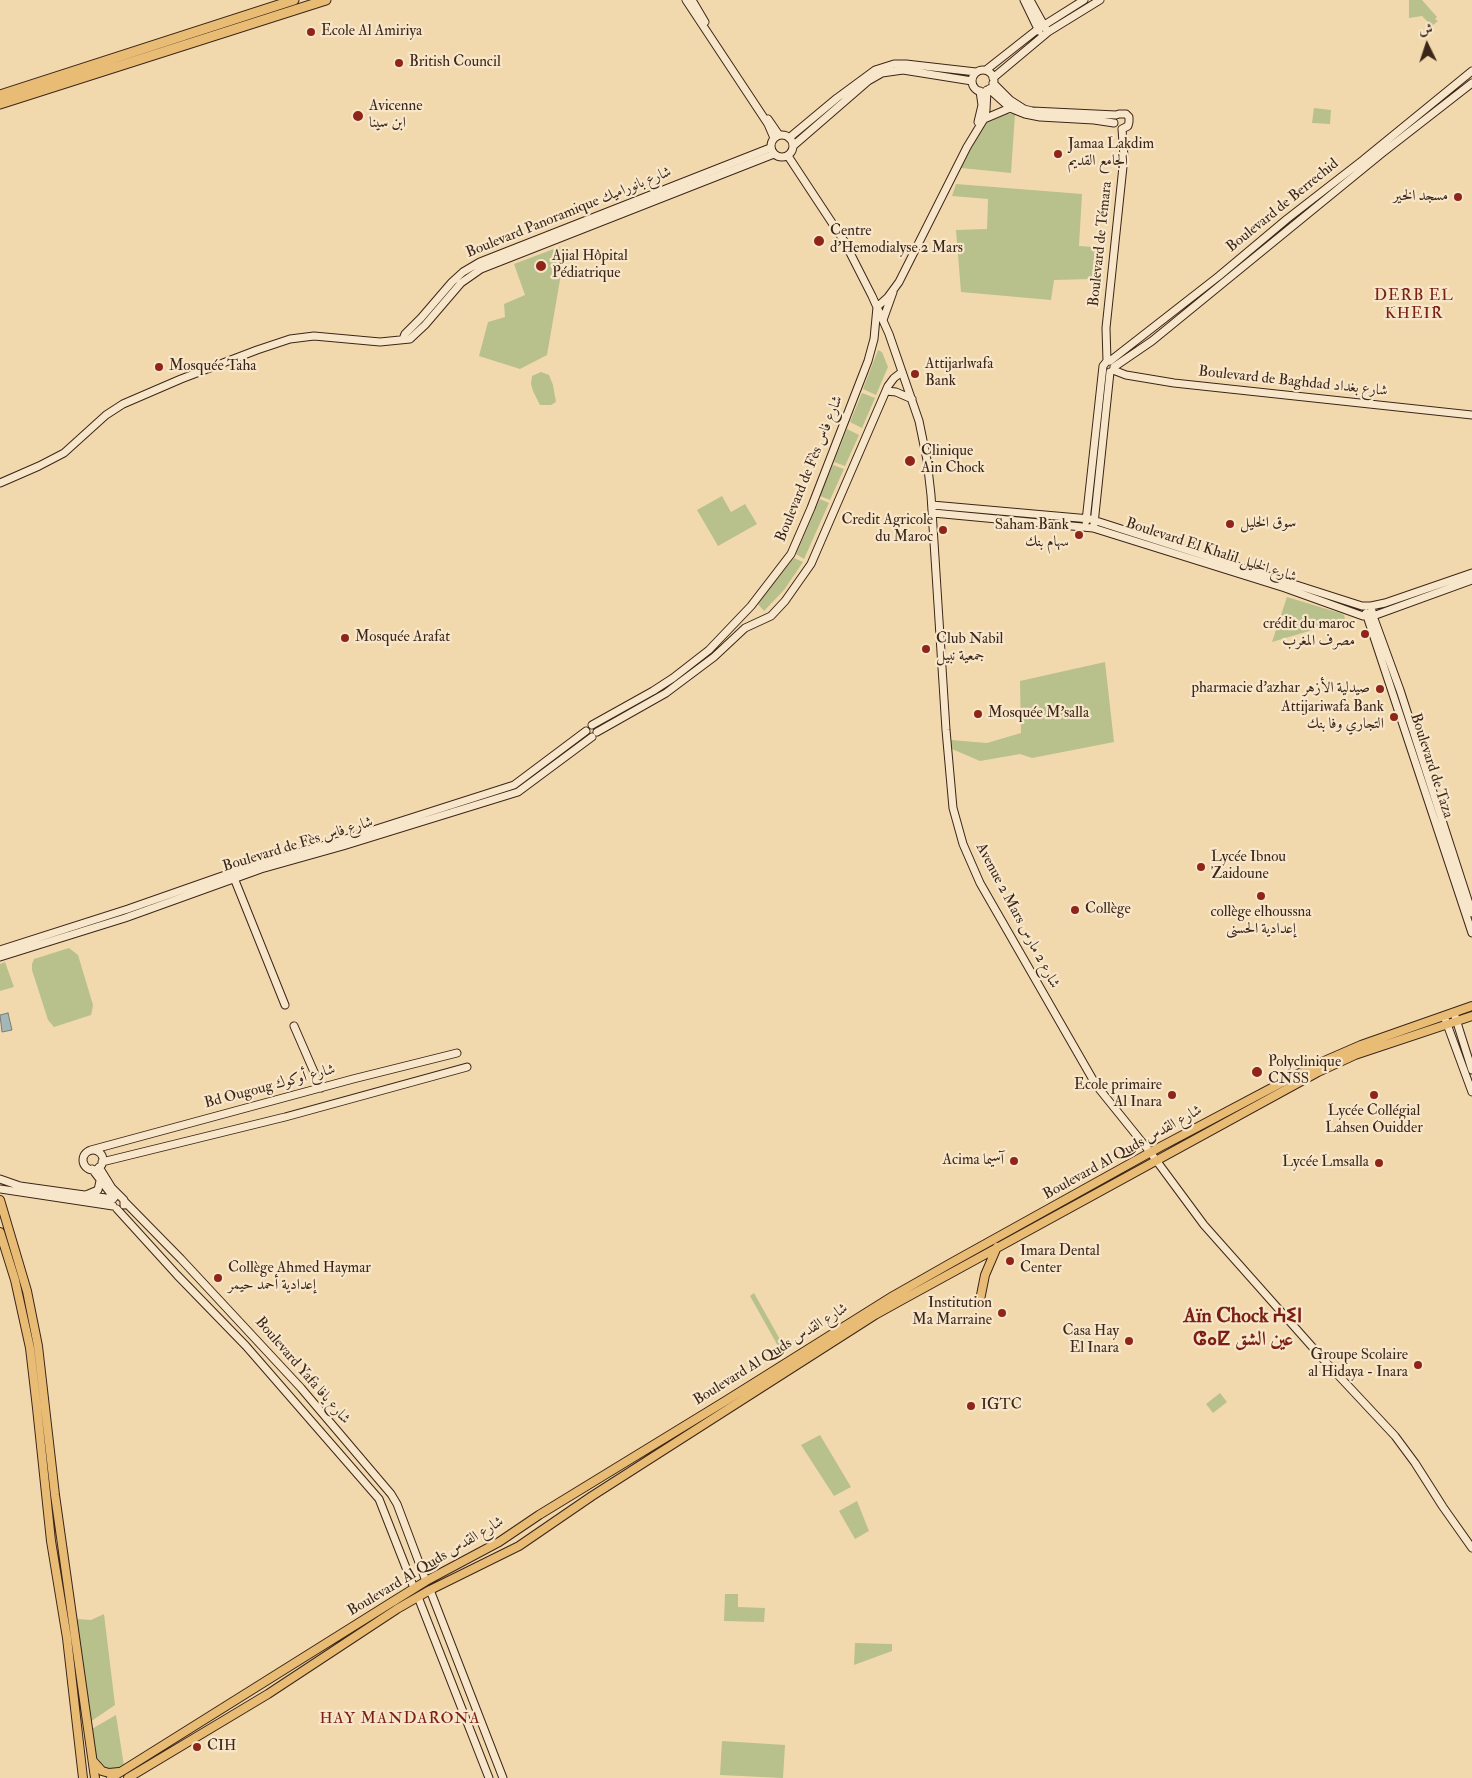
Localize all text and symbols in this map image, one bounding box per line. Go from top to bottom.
north arrow [1402,20,1452,70]
text: ش [1418,21,1433,39]
place label: Ecole Al Amiriya [321,23,422,41]
marker: Ecole Al Amiriya [305,26,317,38]
place label: British Council [409,54,501,72]
marker: British Council [393,57,405,69]
place label: Avicenne ابن سينا [369,98,423,133]
marker: Avicenne ابن سينا [351,109,365,123]
place label: Jamaa Lakdim الجامع القديم [1068,136,1154,171]
marker: Jamaa Lakdim الجامع القديم [1052,148,1064,160]
street label: Boulevard de Berrechid [1223,155,1343,257]
street label: Boulevard Panoramique شارع بانوراميك [464,163,674,263]
street label: Boulevard de Témara [1085,181,1117,307]
place label: مسجد الخير [1393,188,1448,206]
marker: مسجد الخير [1452,191,1464,203]
place label: Centre d'Hemodialyse 2 Mars [830,223,963,258]
marker: Centre d'Hemodialyse 2 Mars [812,234,826,248]
place label: Ajial Hôpital Pédiatrique [552,248,628,283]
marker: Ajial Hôpital Pédiatrique [534,259,548,273]
district label: DERB EL KHEIR [1373,287,1455,325]
place label: Attijarlwafa Bank [925,356,994,391]
place label: Mosquée Taha [169,358,257,376]
marker: Mosquée Taha [153,361,165,373]
street label: Boulevard de Baghdad شارع بغداد [1197,363,1389,401]
marker: Attijarlwafa Bank [909,368,921,380]
street label: Boulevard de Fès شارع فاس [772,393,848,545]
place label: Clinique Ain Chock [921,443,985,478]
marker: Clinique Ain Chock [903,454,917,468]
place label: Credit Agricole du Maroc [841,512,933,547]
street label: Boulevard El Khalil شارع الخليل [1123,515,1299,587]
place label: سوق الخليل [1240,515,1296,533]
place label: Saham Bank سهام بنك [995,517,1069,552]
marker: سوق الخليل [1224,518,1236,530]
marker: Credit Agricole du Maroc [937,524,949,536]
marker: Saham Bank سهام بنك [1073,529,1085,541]
place label: crédit du maroc مصرف المغرب [1263,616,1355,651]
marker: crédit du maroc مصرف المغرب [1359,628,1371,640]
place label: Mosquée Arafat [355,629,450,647]
place label: Club Nabil جمعية نبيل [936,631,1003,666]
marker: Mosquée Arafat [339,632,351,644]
marker: Club Nabil جمعية نبيل [920,643,932,655]
place label: pharmacie d'azhar صيدلية الأزهر [1191,680,1370,698]
marker: pharmacie d'azhar صيدلية الأزهر [1374,683,1386,695]
place label: Attijariwafa Bank التجاري وفا بنك [1281,699,1384,734]
place label: Mosquée M'salla [988,705,1089,723]
marker: Mosquée M'salla [972,708,984,720]
marker: Attijariwafa Bank التجاري وفا بنك [1388,711,1400,723]
street label: Boulevard de Taza [1406,711,1456,821]
street label: Boulevard de Fès شارع فاس [221,814,375,876]
street label: Avenue 2 Mars شارع 2 مارس [971,840,1063,992]
place label: Lycée Ibnou Zaidoune [1211,849,1286,884]
marker: Lycée Ibnou Zaidoune [1195,861,1207,873]
marker: collège elhoussna إعدادية الحسنى [1255,890,1267,902]
place label: Collège [1085,901,1131,919]
marker: Collège [1069,904,1081,916]
place label: collège elhoussna إعدادية الحسنى [1210,904,1312,939]
place label: Polyclinique CNSS [1268,1054,1341,1089]
street label: Bd Ougoug شارع أوكوك [203,1061,337,1113]
marker: Polyclinique CNSS [1250,1065,1264,1079]
place label: Ecole primaire Al Inara [1074,1077,1162,1112]
marker: Ecole primaire Al Inara [1166,1089,1178,1101]
marker: Lycée Collégial Lahsen Ouidder [1368,1089,1380,1101]
street label: Boulevard Al Quds شارع القدس [1040,1102,1206,1204]
place label: Lycée Collégial Lahsen Ouidder [1325,1103,1423,1138]
place label: Acima آسيما [942,1152,1004,1170]
place label: Lycée Lmsalla [1282,1154,1369,1172]
marker: Acima آسيما [1008,1155,1020,1167]
marker: Lycée Lmsalla [1373,1157,1385,1169]
place label: Imara Dental Center [1020,1243,1100,1278]
marker: Imara Dental Center [1004,1255,1016,1267]
place label: Collège Ahmed Haymar إعدادية أحمد حيمر [228,1260,371,1295]
marker: Collège Ahmed Haymar إعدادية أحمد حيمر [212,1272,224,1284]
place label: Institution Ma Marraine [912,1295,992,1330]
street label: Boulevard Al Quds شارع القدس [690,1300,852,1410]
district label: Aïn Chock ⵄⵉⵏ ⵛⴰⵇ عين الشق [1184,1306,1302,1353]
marker: Institution Ma Marraine [996,1307,1008,1319]
street label: Boulevard Yafa شارع يافا [251,1314,353,1428]
place label: Casa Hay El Inara [1063,1323,1119,1358]
marker: Casa Hay El Inara [1123,1335,1135,1347]
place label: Groupe Scolaire al Hidaya - Inara [1308,1347,1408,1382]
marker: Groupe Scolaire al Hidaya - Inara [1412,1359,1424,1371]
place label: IGTC [981,1397,1022,1415]
marker: IGTC [965,1400,977,1412]
street label: Boulevard Al Quds شارع القدس [345,1513,507,1621]
district label: HAY MANDARONA [318,1710,482,1730]
place label: CIH [207,1738,236,1756]
marker: CIH [191,1741,203,1753]

